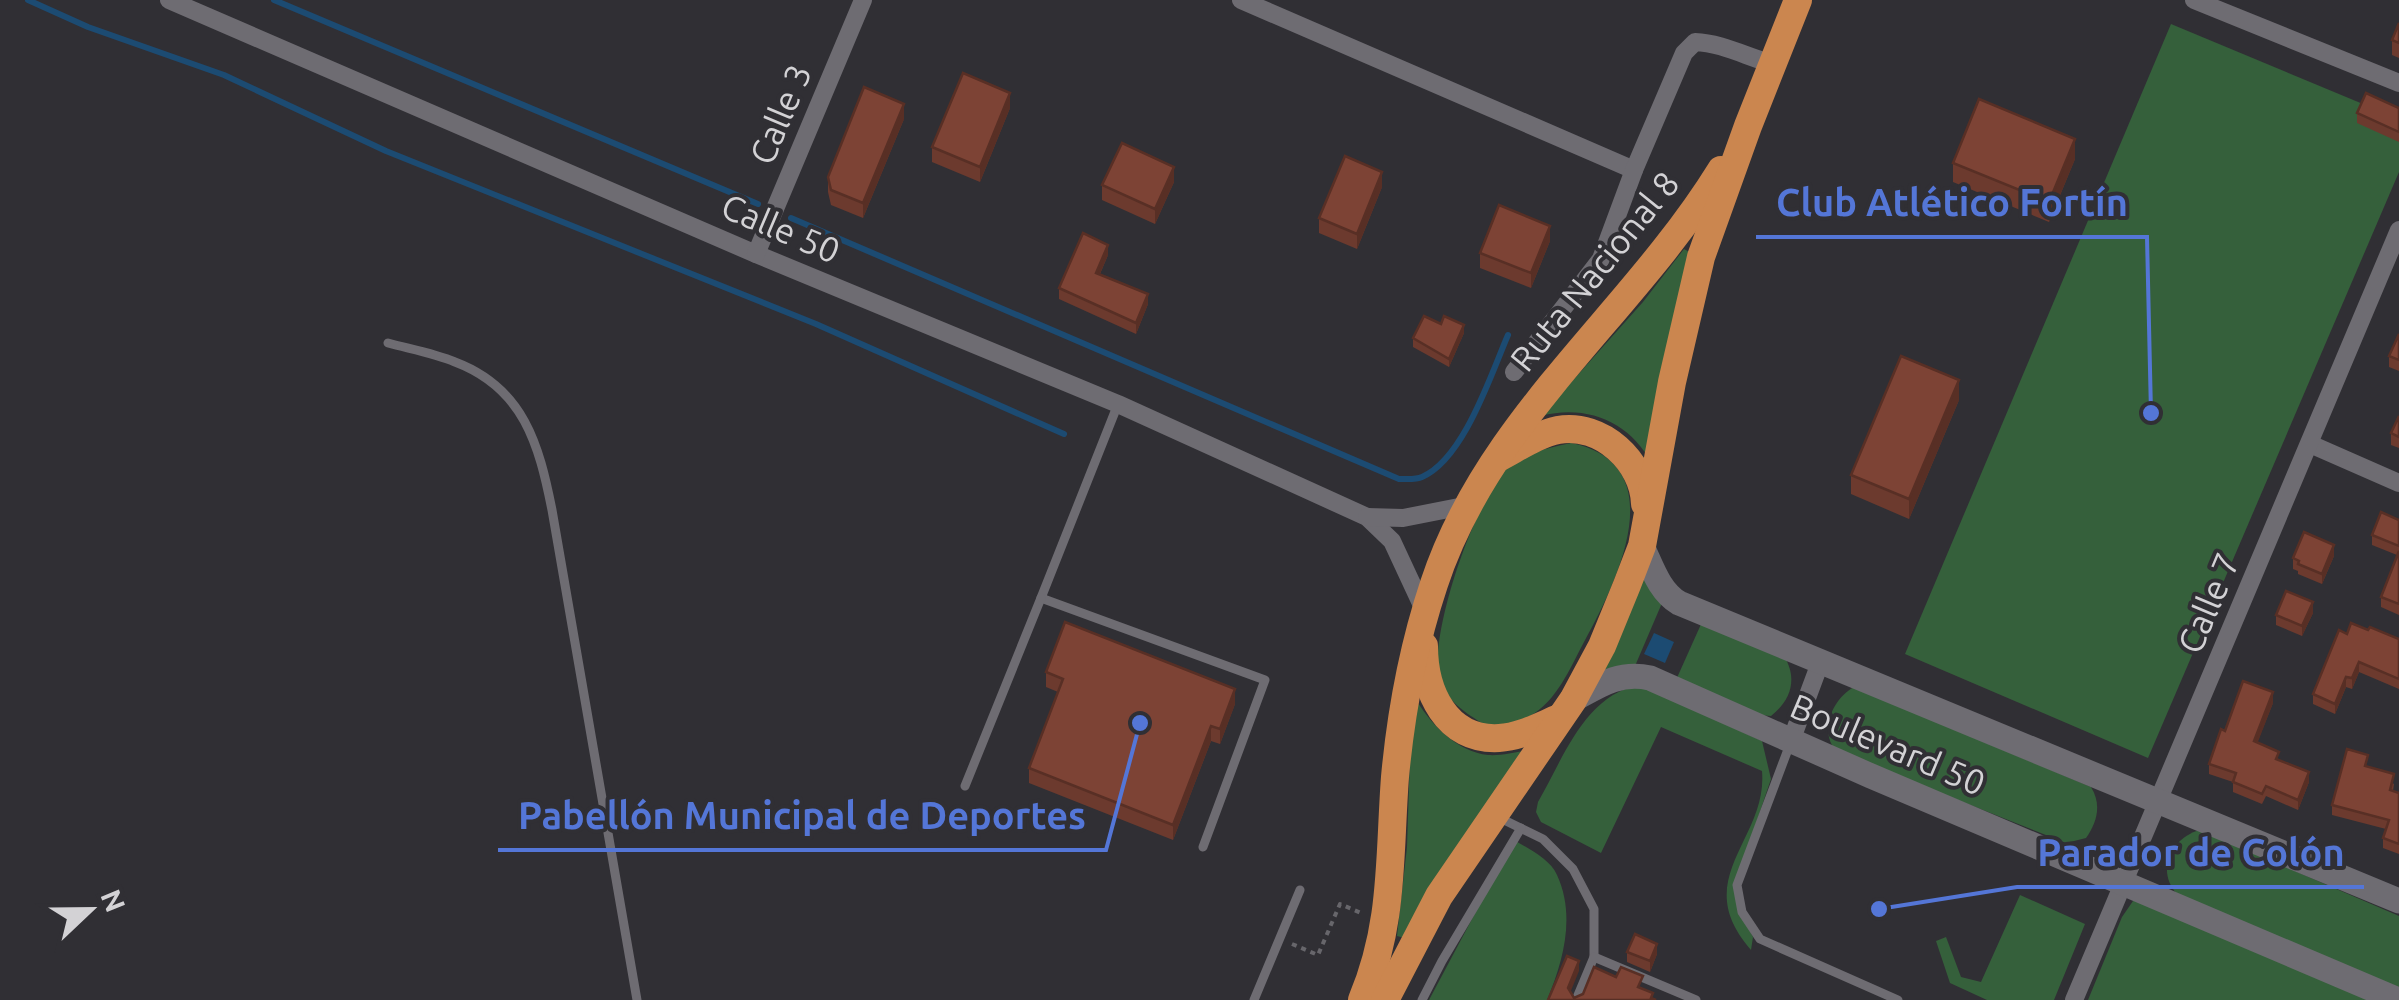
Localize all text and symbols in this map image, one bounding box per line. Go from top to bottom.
street label: Calle 3 [741,58,819,170]
street label: Ruta Nacional 8 [1501,163,1687,379]
callout: Club Atlético Fortín [1756,169,2147,237]
text: Club Atlético Fortín [1776,181,2128,223]
street label: Calle 50 [716,185,846,271]
street label: Calle 7 [2169,547,2247,659]
street label: Boulevard 50 [1785,685,1991,803]
callout: Pabellón Municipal de Deportes [498,782,1106,850]
text: Pabellón Municipal de Deportes [518,794,1086,836]
callout: Parador de Colón [2017,819,2364,887]
text: Parador de Colón [2037,831,2345,873]
north arrow [40,860,140,960]
text: N [95,885,132,916]

